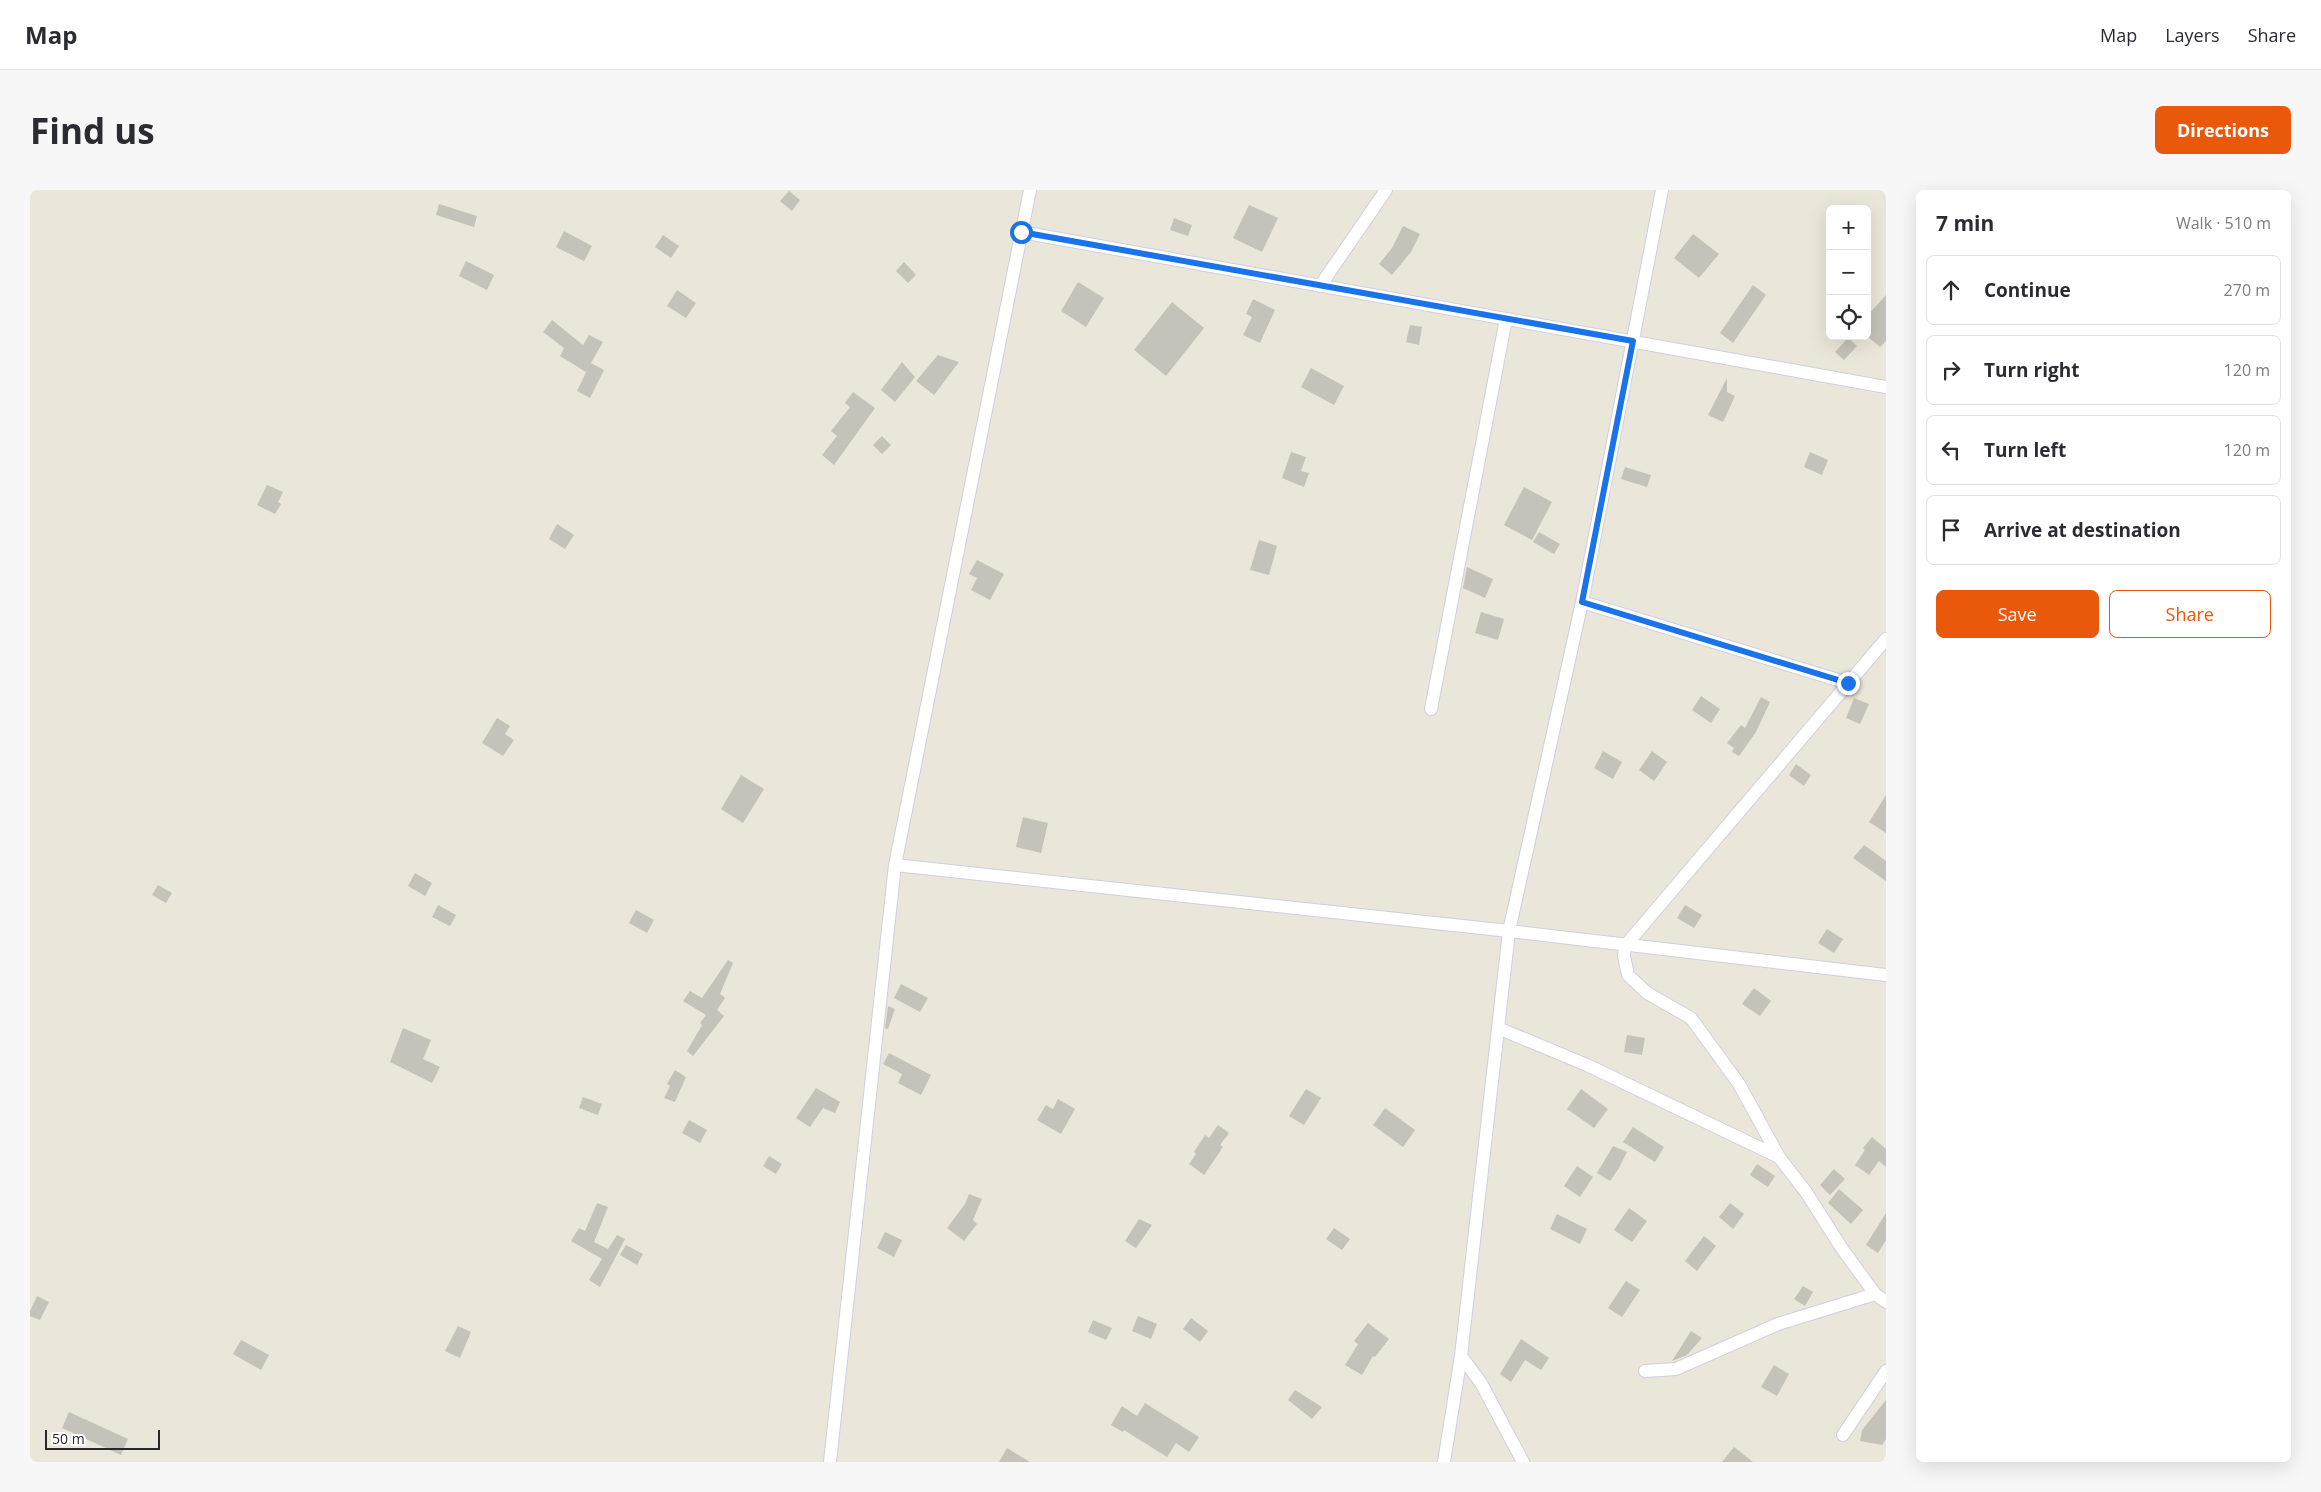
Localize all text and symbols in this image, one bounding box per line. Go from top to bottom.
text: Map [25,18,77,51]
text: Map [2100,23,2137,47]
text: Layers [2165,23,2220,47]
text: Share [2248,23,2296,47]
button: Directions [2155,106,2291,154]
text: Find us [30,107,155,154]
map controls [1826,205,1871,340]
button: + [1826,205,1871,250]
text: 7 min [1936,209,1994,237]
text: Walk · 510 m [2176,212,2271,234]
route start [1010,221,1033,244]
button: − [1826,250,1871,295]
icon: ahead [1937,276,1965,304]
text: Continue [1984,277,2071,303]
text: 270 m [2224,279,2270,301]
button: locate [1826,295,1871,340]
icon: right [1937,356,1965,384]
text: Turn right [1984,357,2079,383]
text: 120 m [2224,359,2270,381]
icon: left [1937,436,1965,464]
text: Turn left [1984,437,2066,463]
text: 120 m [2224,439,2270,461]
icon: arrive [1937,516,1965,544]
text: Arrive at destination [1984,517,2181,543]
button: Save [1936,590,2099,638]
button: Share [2109,590,2271,638]
route end [1837,672,1860,695]
scale bar [45,1427,160,1450]
text: 50 m [52,1429,85,1448]

